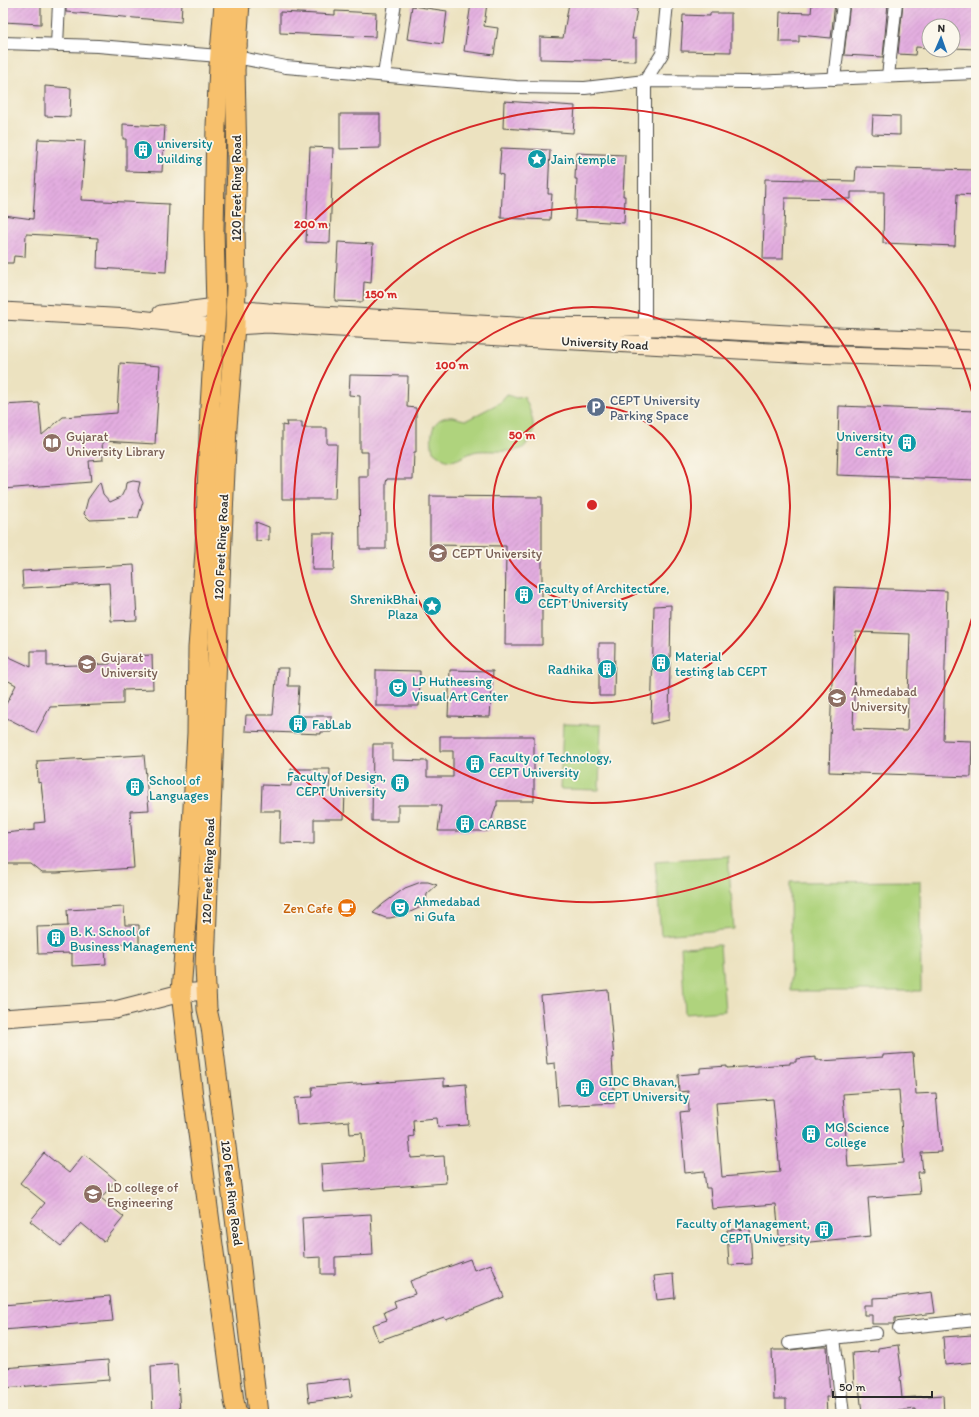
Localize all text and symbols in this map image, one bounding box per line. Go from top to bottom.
north arrow [921,18,961,58]
text: N [937,22,945,35]
street label: 120 Feet Ring Road [229,135,244,241]
place label: university building [157,136,212,166]
building icon: university building [132,139,154,161]
place icon: Jain temple [526,148,548,170]
place label: Jain temple [551,152,616,167]
text: 200 m [294,217,329,231]
text: 150 m [365,287,398,301]
street label: University Road [561,333,649,353]
text: 100 m [435,358,469,372]
place label: CEPT University Parking Space [610,393,700,423]
parking icon: CEPT University Parking Space [585,396,607,418]
text: 50 m [509,428,536,442]
place label: Gujarat University Library [66,429,165,459]
place label: University Centre [836,429,893,459]
library icon: Gujarat University Library [41,432,63,454]
building icon: University Centre [896,432,918,454]
street label: 120 Feet Ring Road [211,493,231,601]
centre of rings [585,498,599,512]
school or university icon: CEPT University [427,542,449,564]
place label: CEPT University [452,546,542,561]
place label: Faculty of Architecture, CEPT University [538,581,669,611]
building icon: Faculty of Architecture, CEPT University [513,584,535,606]
place label: ShrenikBhai Plaza [350,592,419,622]
place icon: ShrenikBhai Plaza [421,595,443,617]
place label: Material testing lab CEPT [675,649,768,679]
place label: Gujarat University [101,650,158,680]
building icon: Material testing lab CEPT [650,652,672,674]
school or university icon: Gujarat University [76,653,98,675]
building icon: Radhika [596,658,618,680]
place label: Radhika [548,662,593,677]
place label: LP Hutheesing Visual Art Center [412,674,509,704]
theatre icon: LP Hutheesing Visual Art Center [387,677,409,699]
place label: Ahmedabad University [851,684,917,714]
school or university icon: Ahmedabad University [826,687,848,709]
building icon: FabLab [287,713,309,735]
place label: FabLab [312,717,352,732]
place label: Faculty of Technology, CEPT University [489,750,612,780]
building icon: Faculty of Technology, CEPT University [464,753,486,775]
place label: Faculty of Design, CEPT University [287,769,386,799]
building icon: Faculty of Design, CEPT University [389,772,411,794]
place label: School of Languages [149,773,209,803]
building icon: School of Languages [124,776,146,798]
building icon: CARBSE [454,813,476,835]
place label: CARBSE [479,817,527,832]
street label: 120 Feet Ring Road [199,818,217,924]
place label: Ahmedabad ni Gufa [414,894,480,924]
cafe icon: Zen Cafe [336,897,358,919]
theatre icon: Ahmedabad ni Gufa [389,897,411,919]
place label: Zen Cafe [283,901,333,916]
place label: B. K. School of Business Management [70,924,195,954]
building icon: B. K. School of Business Management [45,927,67,949]
place label: GIDC Bhavan, CEPT University [599,1074,689,1104]
building icon: GIDC Bhavan, CEPT University [574,1077,596,1099]
place label: MG Science College [825,1120,889,1150]
building icon: MG Science College [800,1123,822,1145]
street label: 120 Feet Ring Road [218,1139,246,1247]
place label: LD college of Engineering [107,1180,179,1210]
school or university icon: LD college of Engineering [82,1183,104,1205]
place label: Faculty of Management, CEPT University [676,1216,810,1246]
building icon: Faculty of Management, CEPT University [813,1219,835,1241]
scale bar [833,1373,932,1399]
text: 50 m [839,1380,865,1394]

